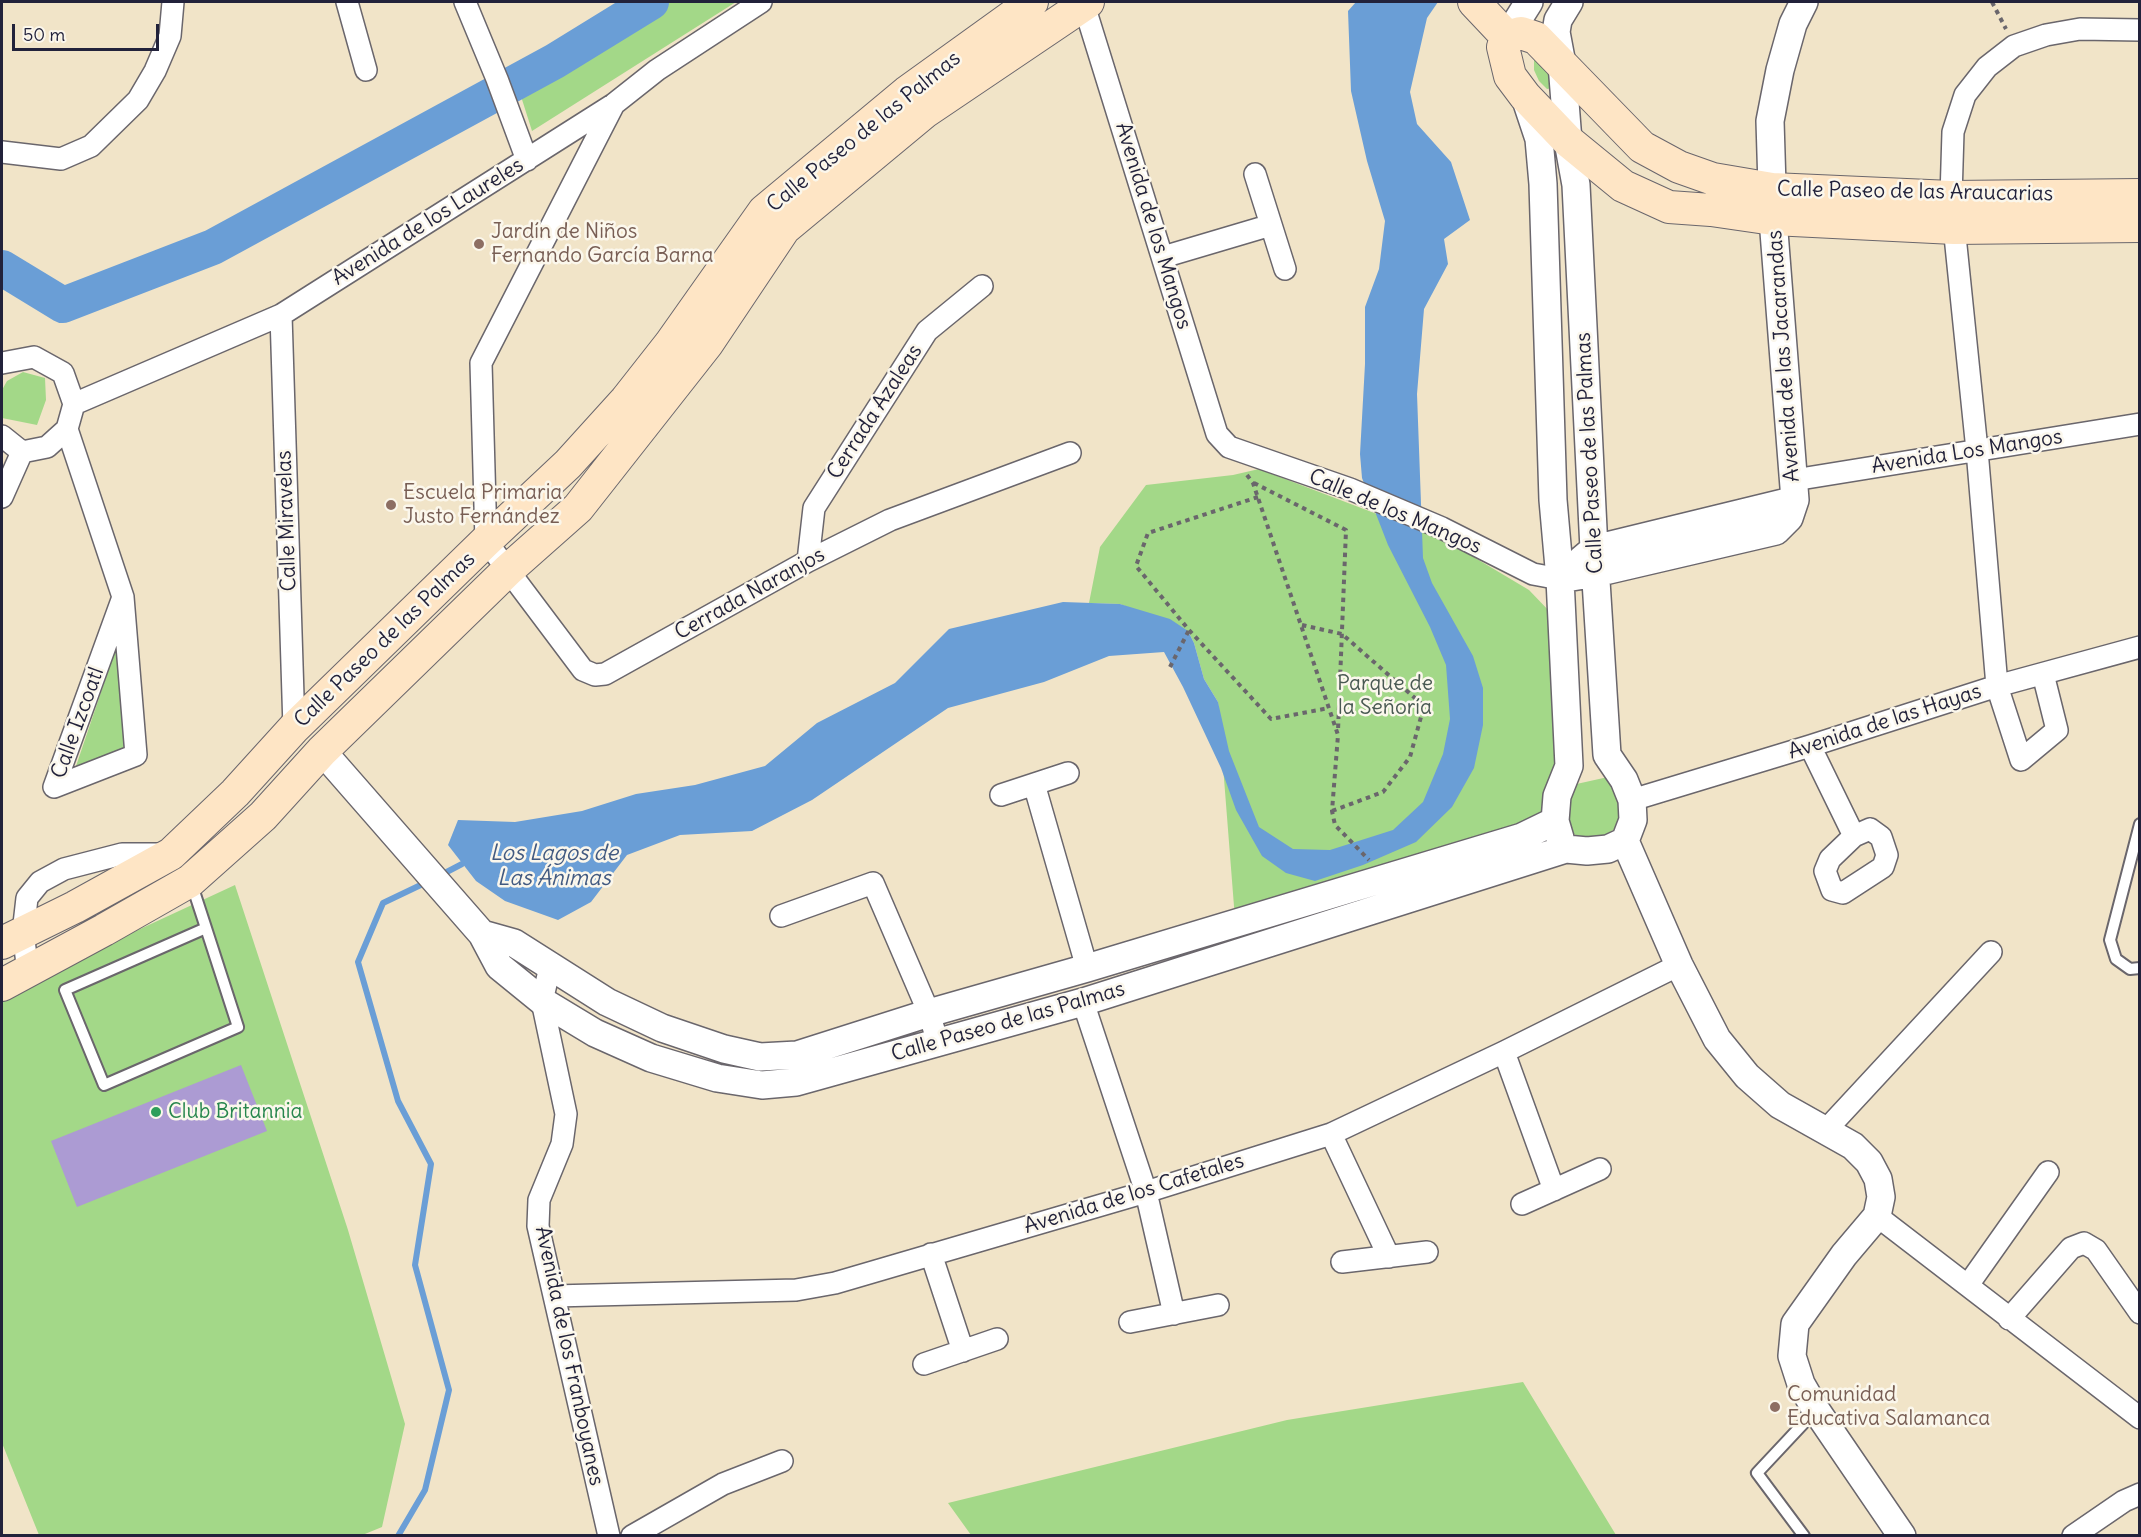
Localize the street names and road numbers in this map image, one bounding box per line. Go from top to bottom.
street label: Calle Paseo de las Palmas [762,46,966,218]
street label: Avenida de los Mangos [1110,120,1196,332]
street label: Avenida de los Laureles [328,153,528,291]
street label: Calle Paseo de las Araucarias [1777,177,2053,207]
street label: Avenida de las Jacarandas [1763,229,1805,483]
street label: Calle Paseo de las Palmas [1571,332,1609,574]
street label: Cerrada Azaleas [822,340,928,484]
street label: Avenida Los Mangos [1870,424,2064,480]
street label: Calle Miravelas [272,450,302,592]
street label: Calle de los Mangos [1305,464,1485,560]
street label: Cerrada Naranjos [671,542,829,646]
street label: Calle Paseo de las Palmas [289,547,481,733]
street label: Calle Izcoatl [46,664,110,782]
street label: Avenida de las Hayas [1785,679,1985,765]
street label: Calle Paseo de las Palmas [888,977,1128,1067]
street label: Avenida de los Cafetales [1021,1149,1247,1239]
street label: Avenida de los Franboyanes [529,1224,609,1488]

